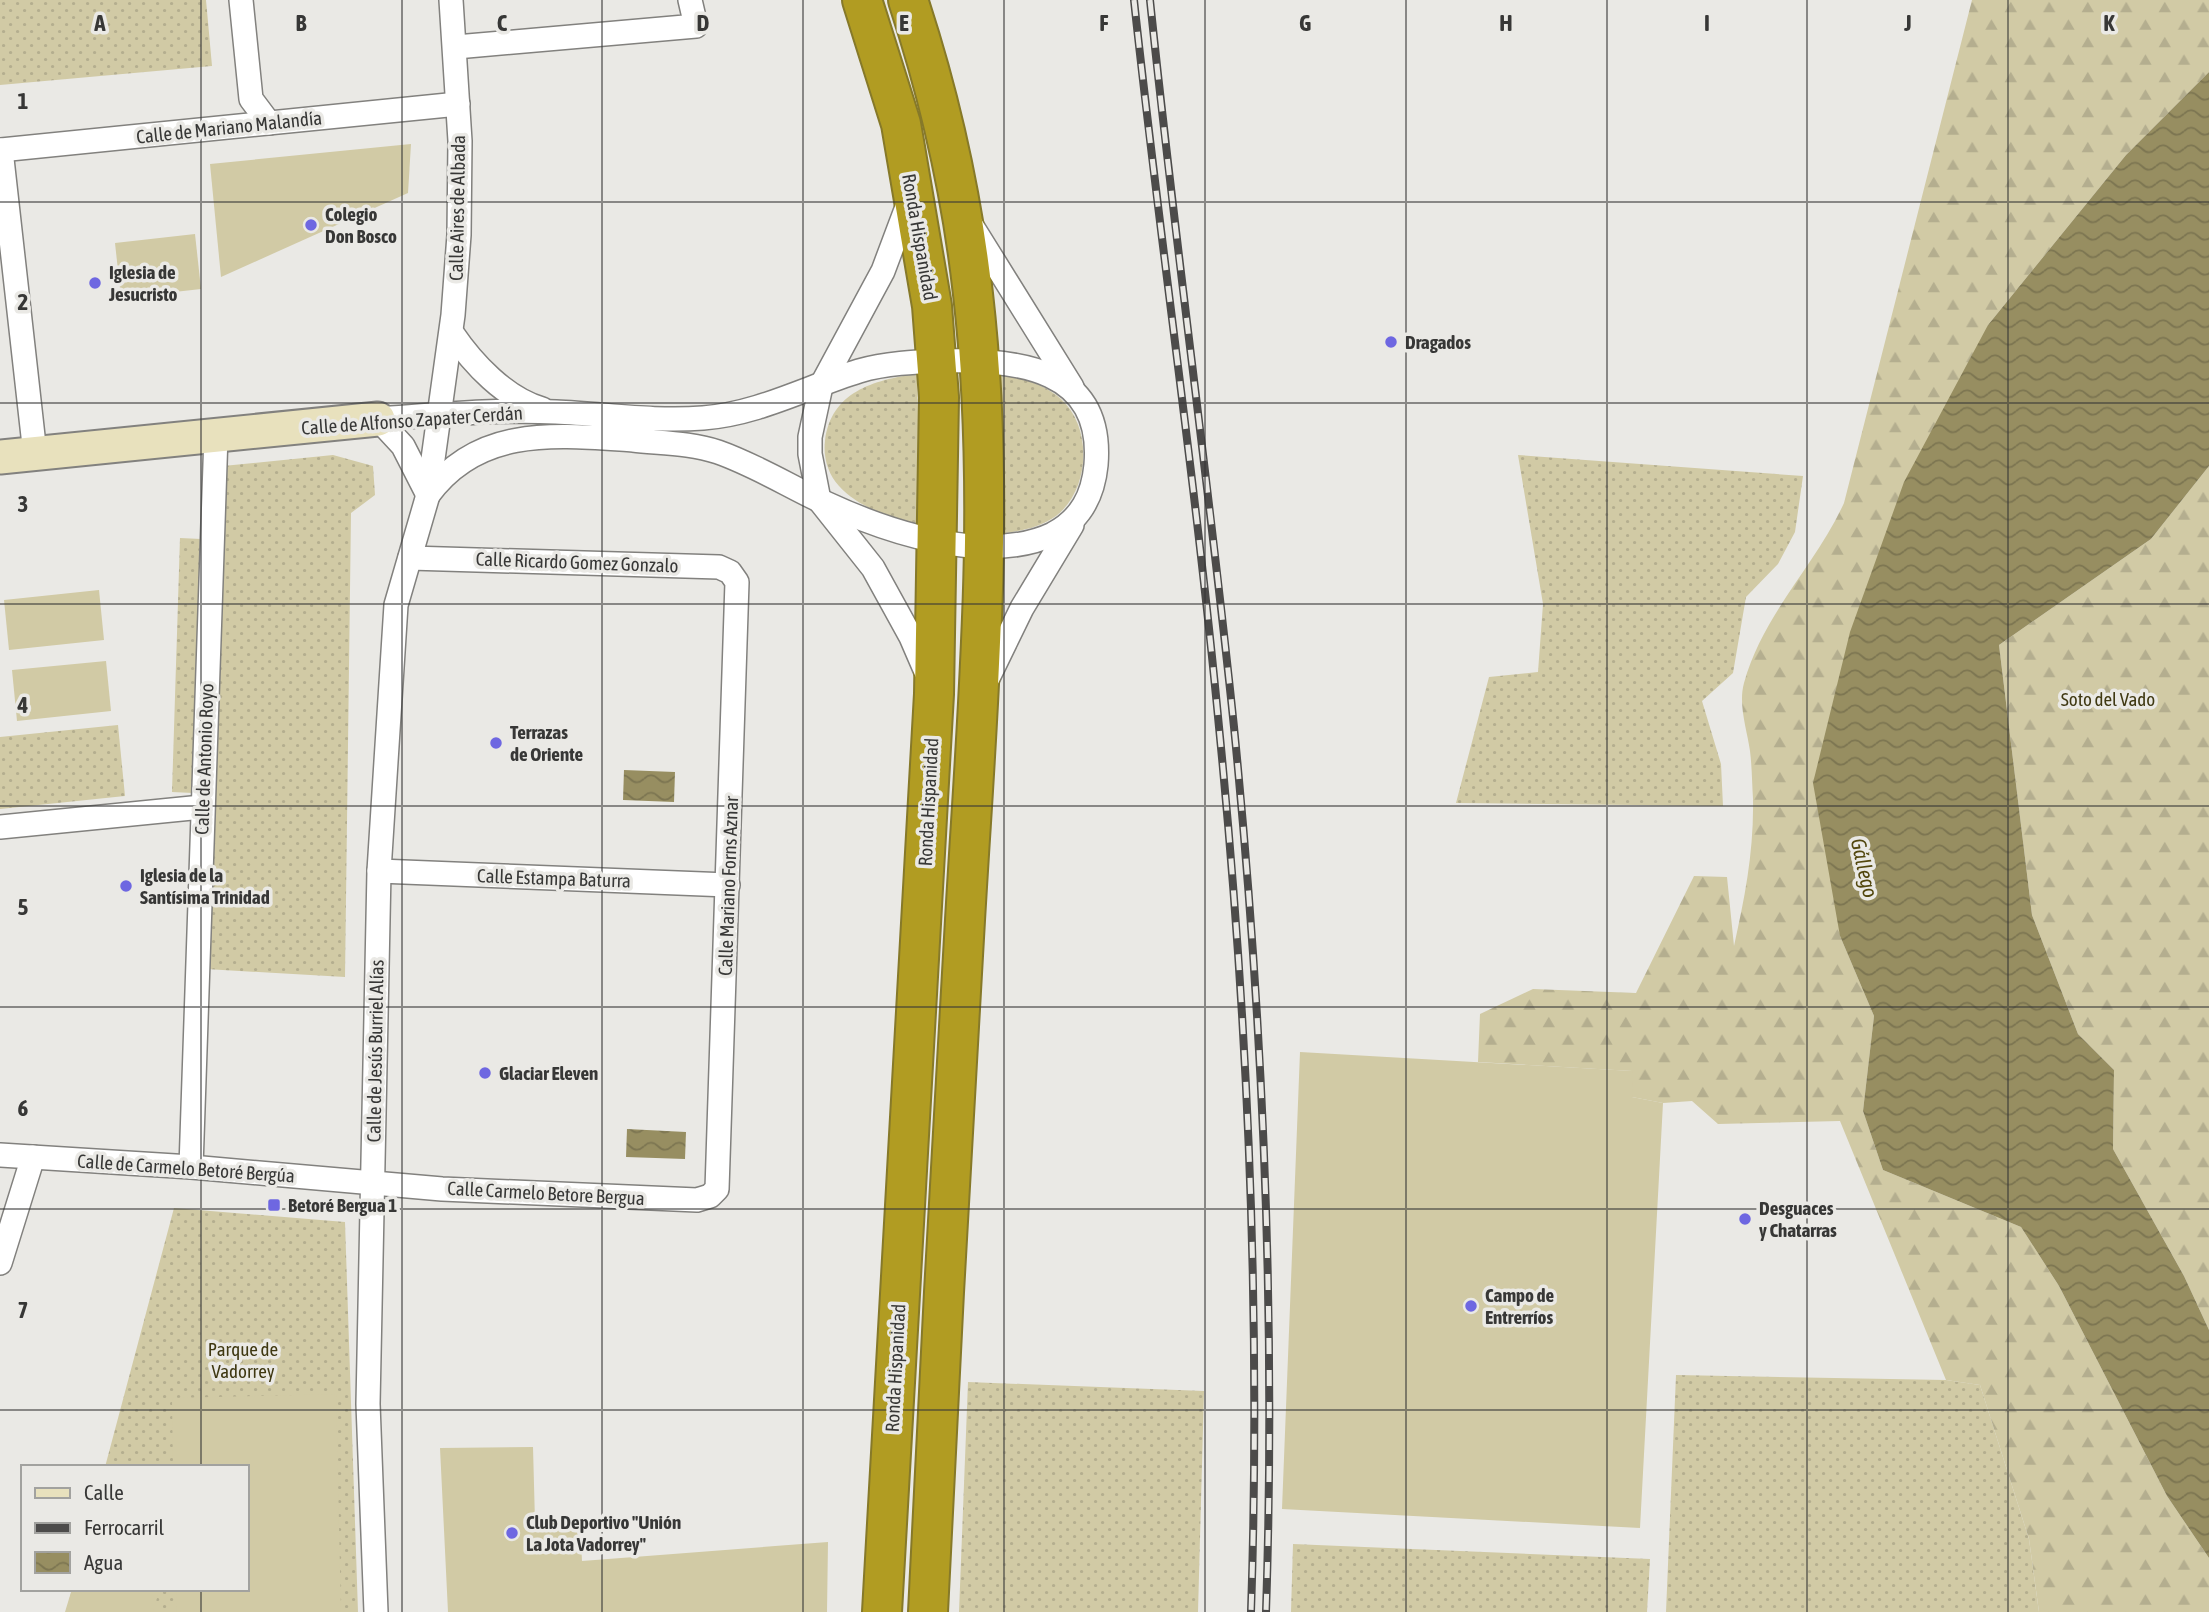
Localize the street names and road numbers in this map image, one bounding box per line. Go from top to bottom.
street label: Calle de Mariano Malandía [135,106,323,148]
street label: Calle Aires de Albada [445,135,469,281]
street label: Ronda Hispanidad [898,172,942,302]
street label: Calle de Alfonso Zapater Cerdán [301,401,523,439]
street label: Calle Ricardo Gomez Gonzalo [475,547,679,577]
street label: Calle de Antonio Royo [190,683,218,835]
street label: Ronda Hispanidad [914,737,942,867]
street label: Calle Mariano Forns Aznar [714,795,742,976]
street label: Calle Estampa Baturra [477,864,631,892]
street label: Calle de Jesús Burriel Alías [362,959,388,1143]
street label: Calle de Carmelo Betoré Bergúa [77,1149,295,1187]
street label: Calle Carmelo Betore Bergua [447,1177,645,1209]
street label: Ronda Hispanidad [881,1303,909,1433]

